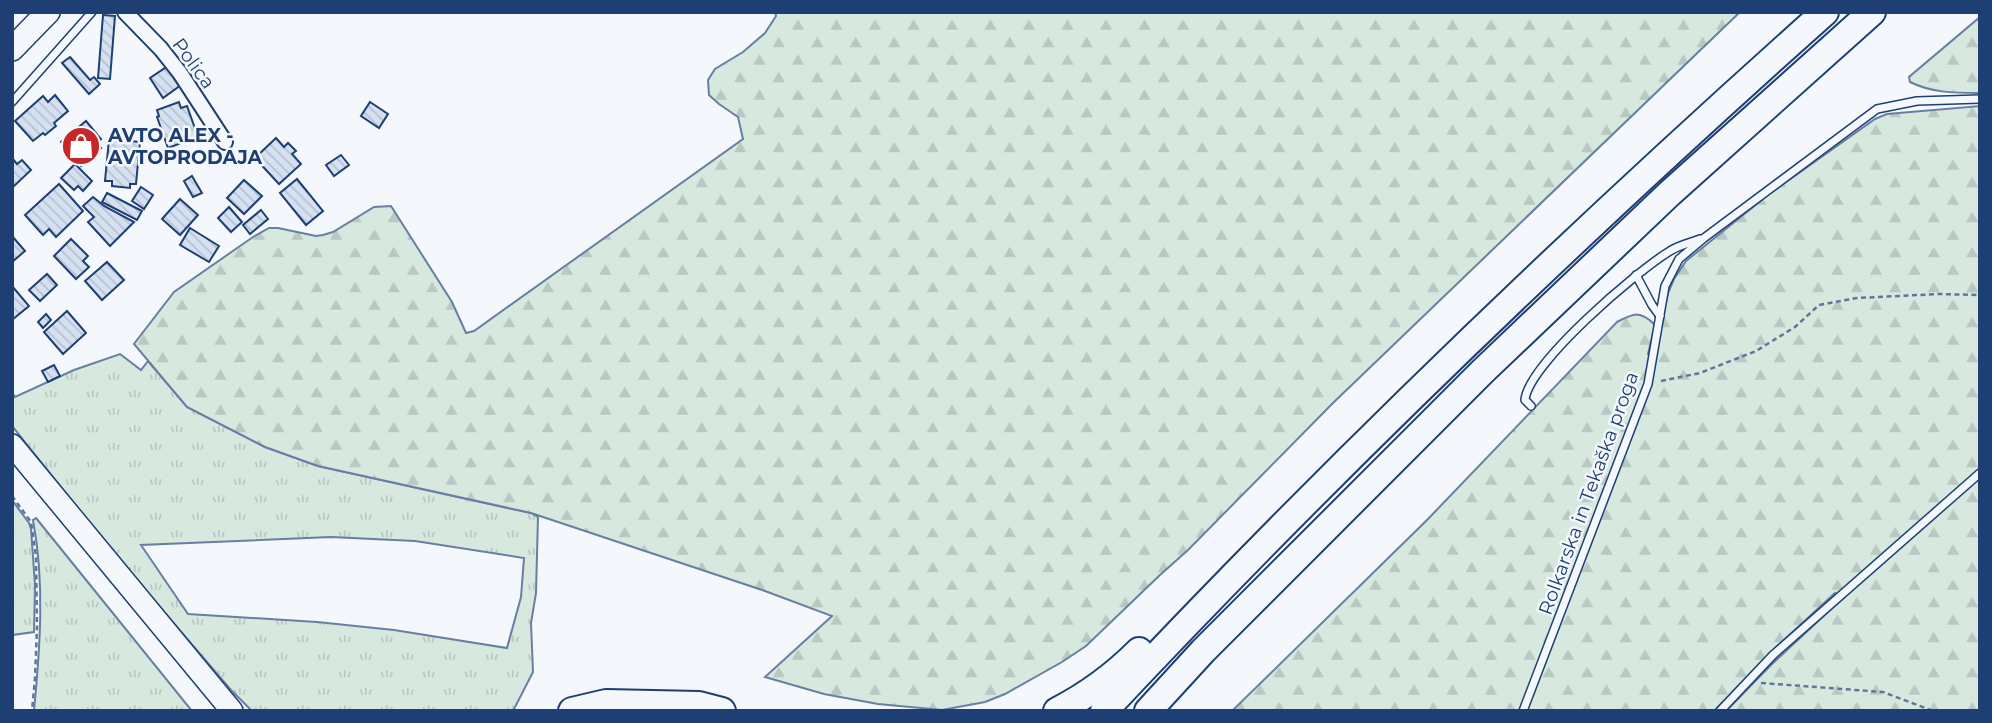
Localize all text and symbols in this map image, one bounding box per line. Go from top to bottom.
street label: Polica [167,33,220,93]
place label: AVTO ALEX - AVTOPRODAJA [107,124,262,169]
shop icon: AVTO ALEX - AVTOPRODAJA [60,125,102,167]
street label: Rolkarska in Tekaška proga [1534,368,1643,618]

